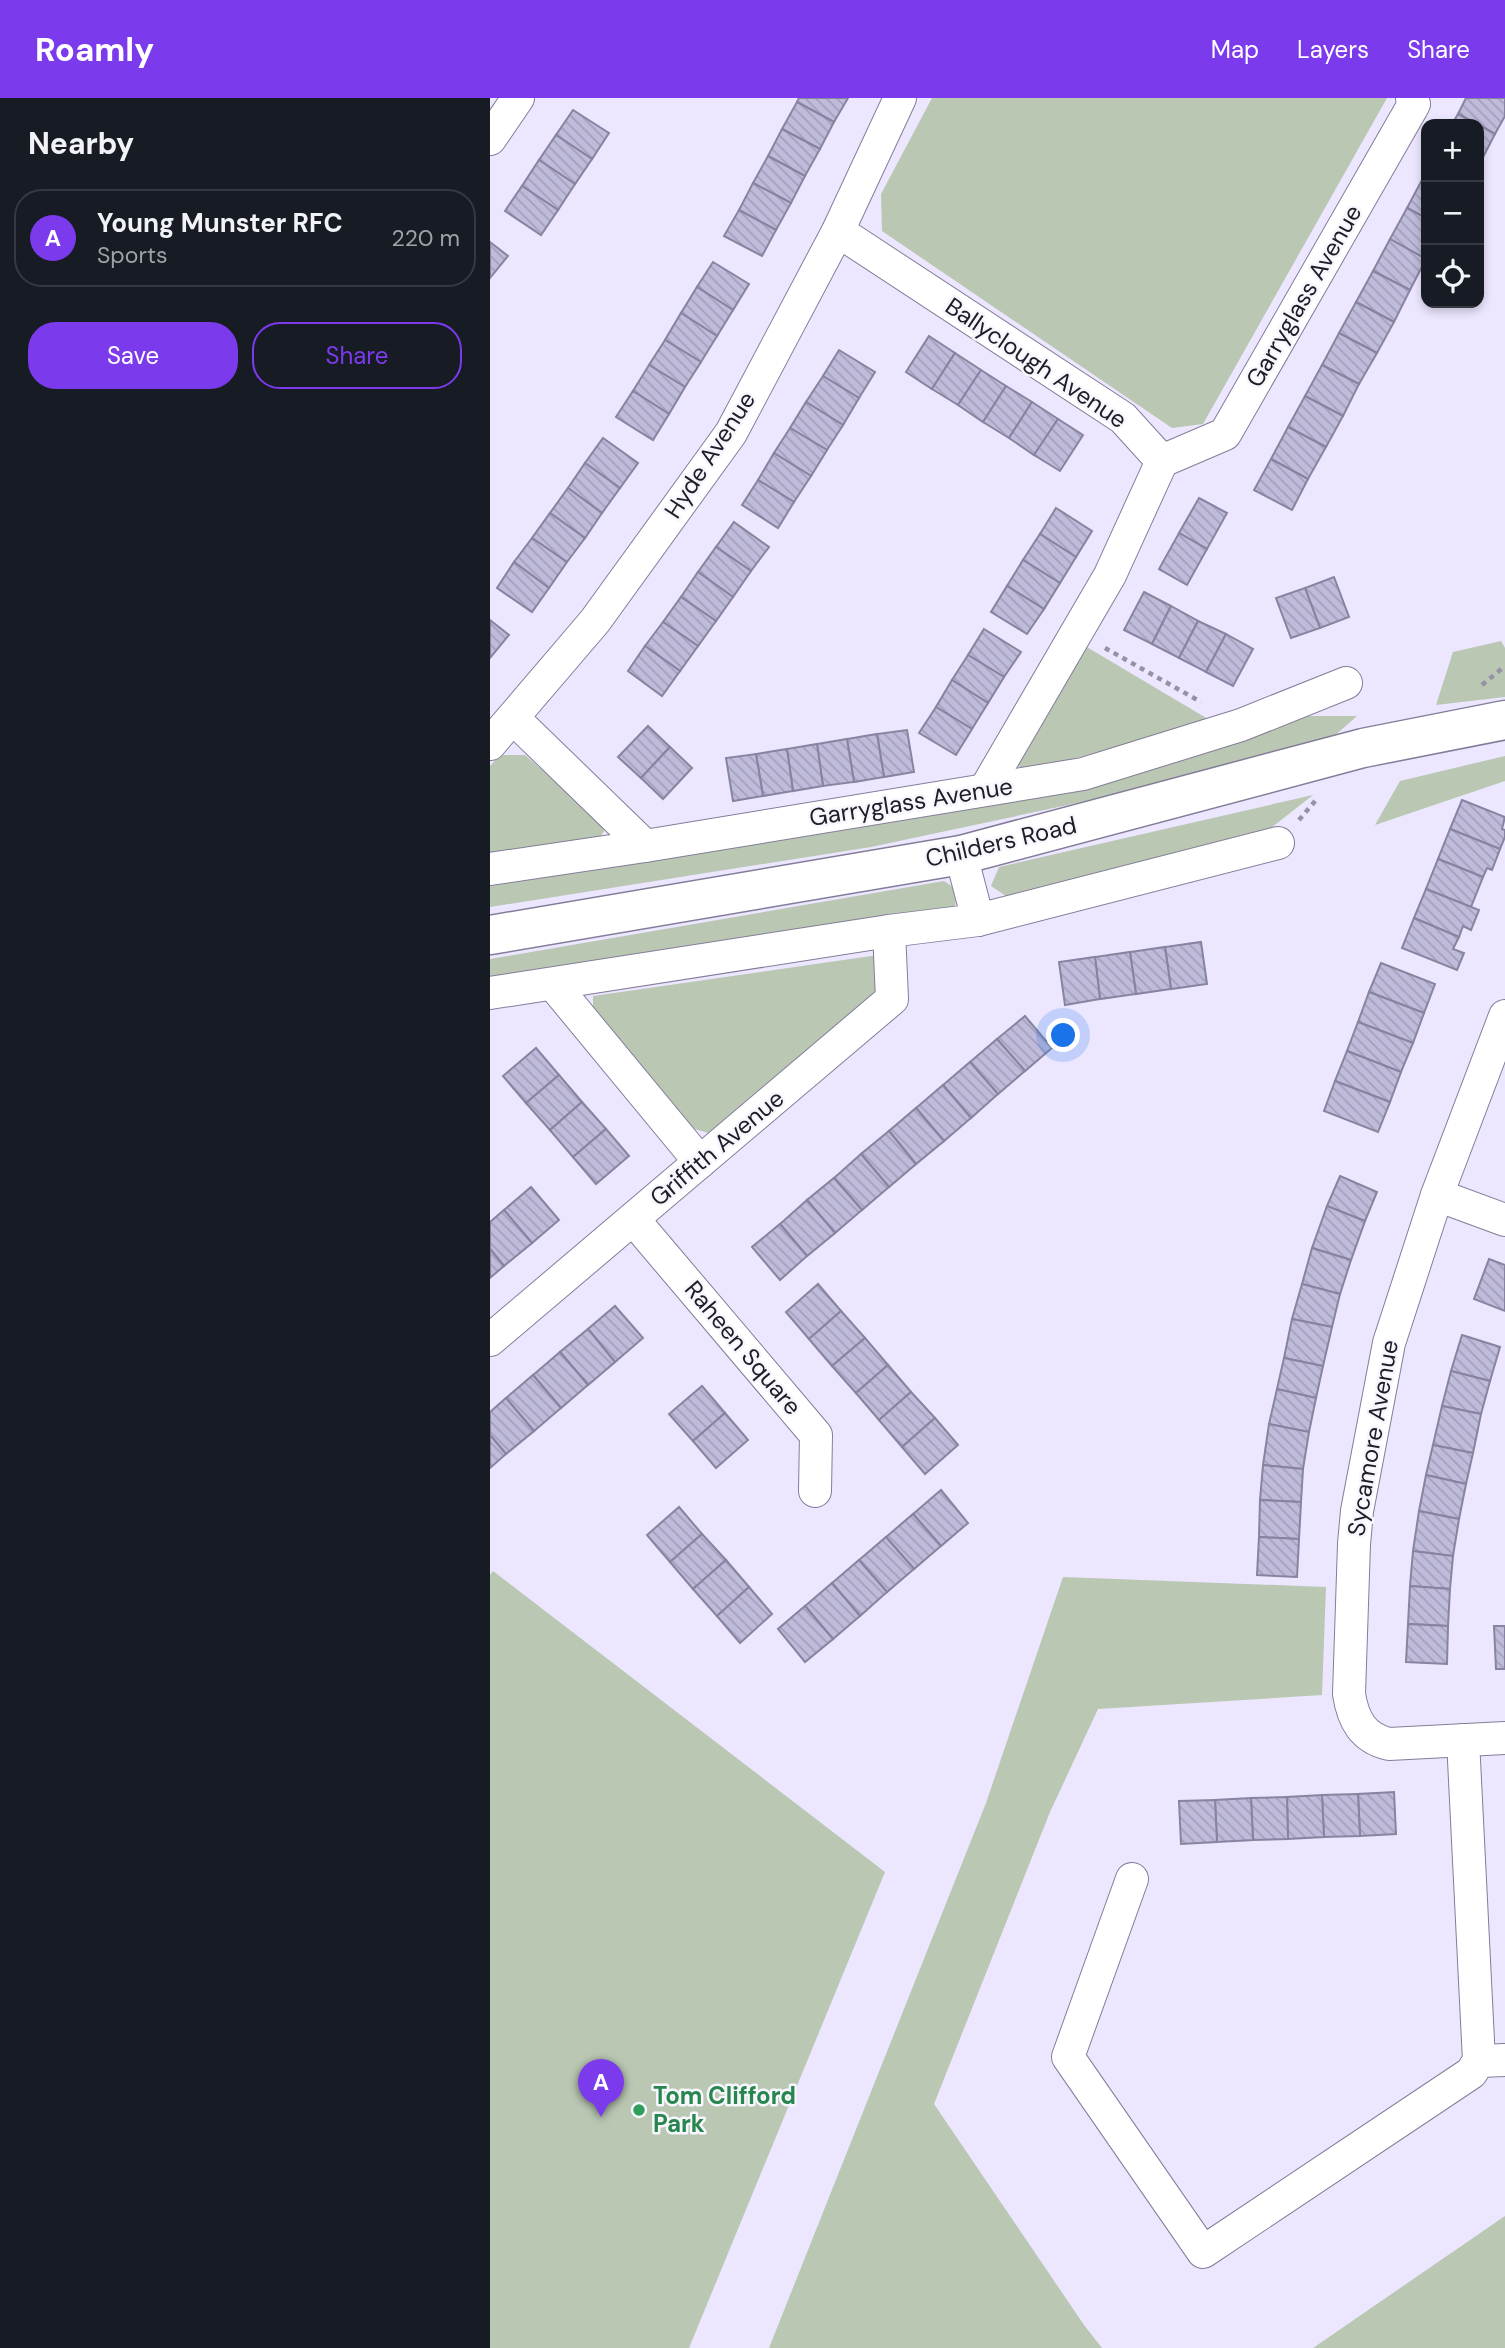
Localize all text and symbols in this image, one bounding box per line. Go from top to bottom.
text: Roamly [35,28,154,71]
text: Map [1211,34,1259,65]
text: Layers [1297,34,1369,65]
text: Share [1407,34,1470,65]
map controls [1421,119,1484,308]
button: + [1421,119,1484,182]
text: Nearby [28,124,134,163]
button: − [1421,182,1484,245]
street label: Garryglass Avenue [1239,199,1368,392]
text: Young Munster RFC [97,206,343,240]
text: A [45,223,61,253]
text: 220 m [391,223,460,253]
text: Sports [97,240,167,270]
button: locate [1421,245,1484,308]
street label: Ballyclough Avenue [939,290,1133,435]
button: Save [28,322,238,389]
button: Share [252,322,462,389]
street label: Hyde Avenue [657,385,762,524]
street label: Garryglass Avenue [807,770,1015,833]
street label: Childers Road [922,809,1079,874]
your location [1046,1018,1080,1052]
street label: Griffith Avenue [643,1083,790,1213]
street label: Raheen Square [678,1274,809,1421]
street label: Sycamore Avenue [1340,1337,1405,1538]
pin: A [578,2059,624,2117]
place label: Tom Clifford Park [653,2080,796,2139]
marker: Tom Clifford Park [631,2102,647,2118]

